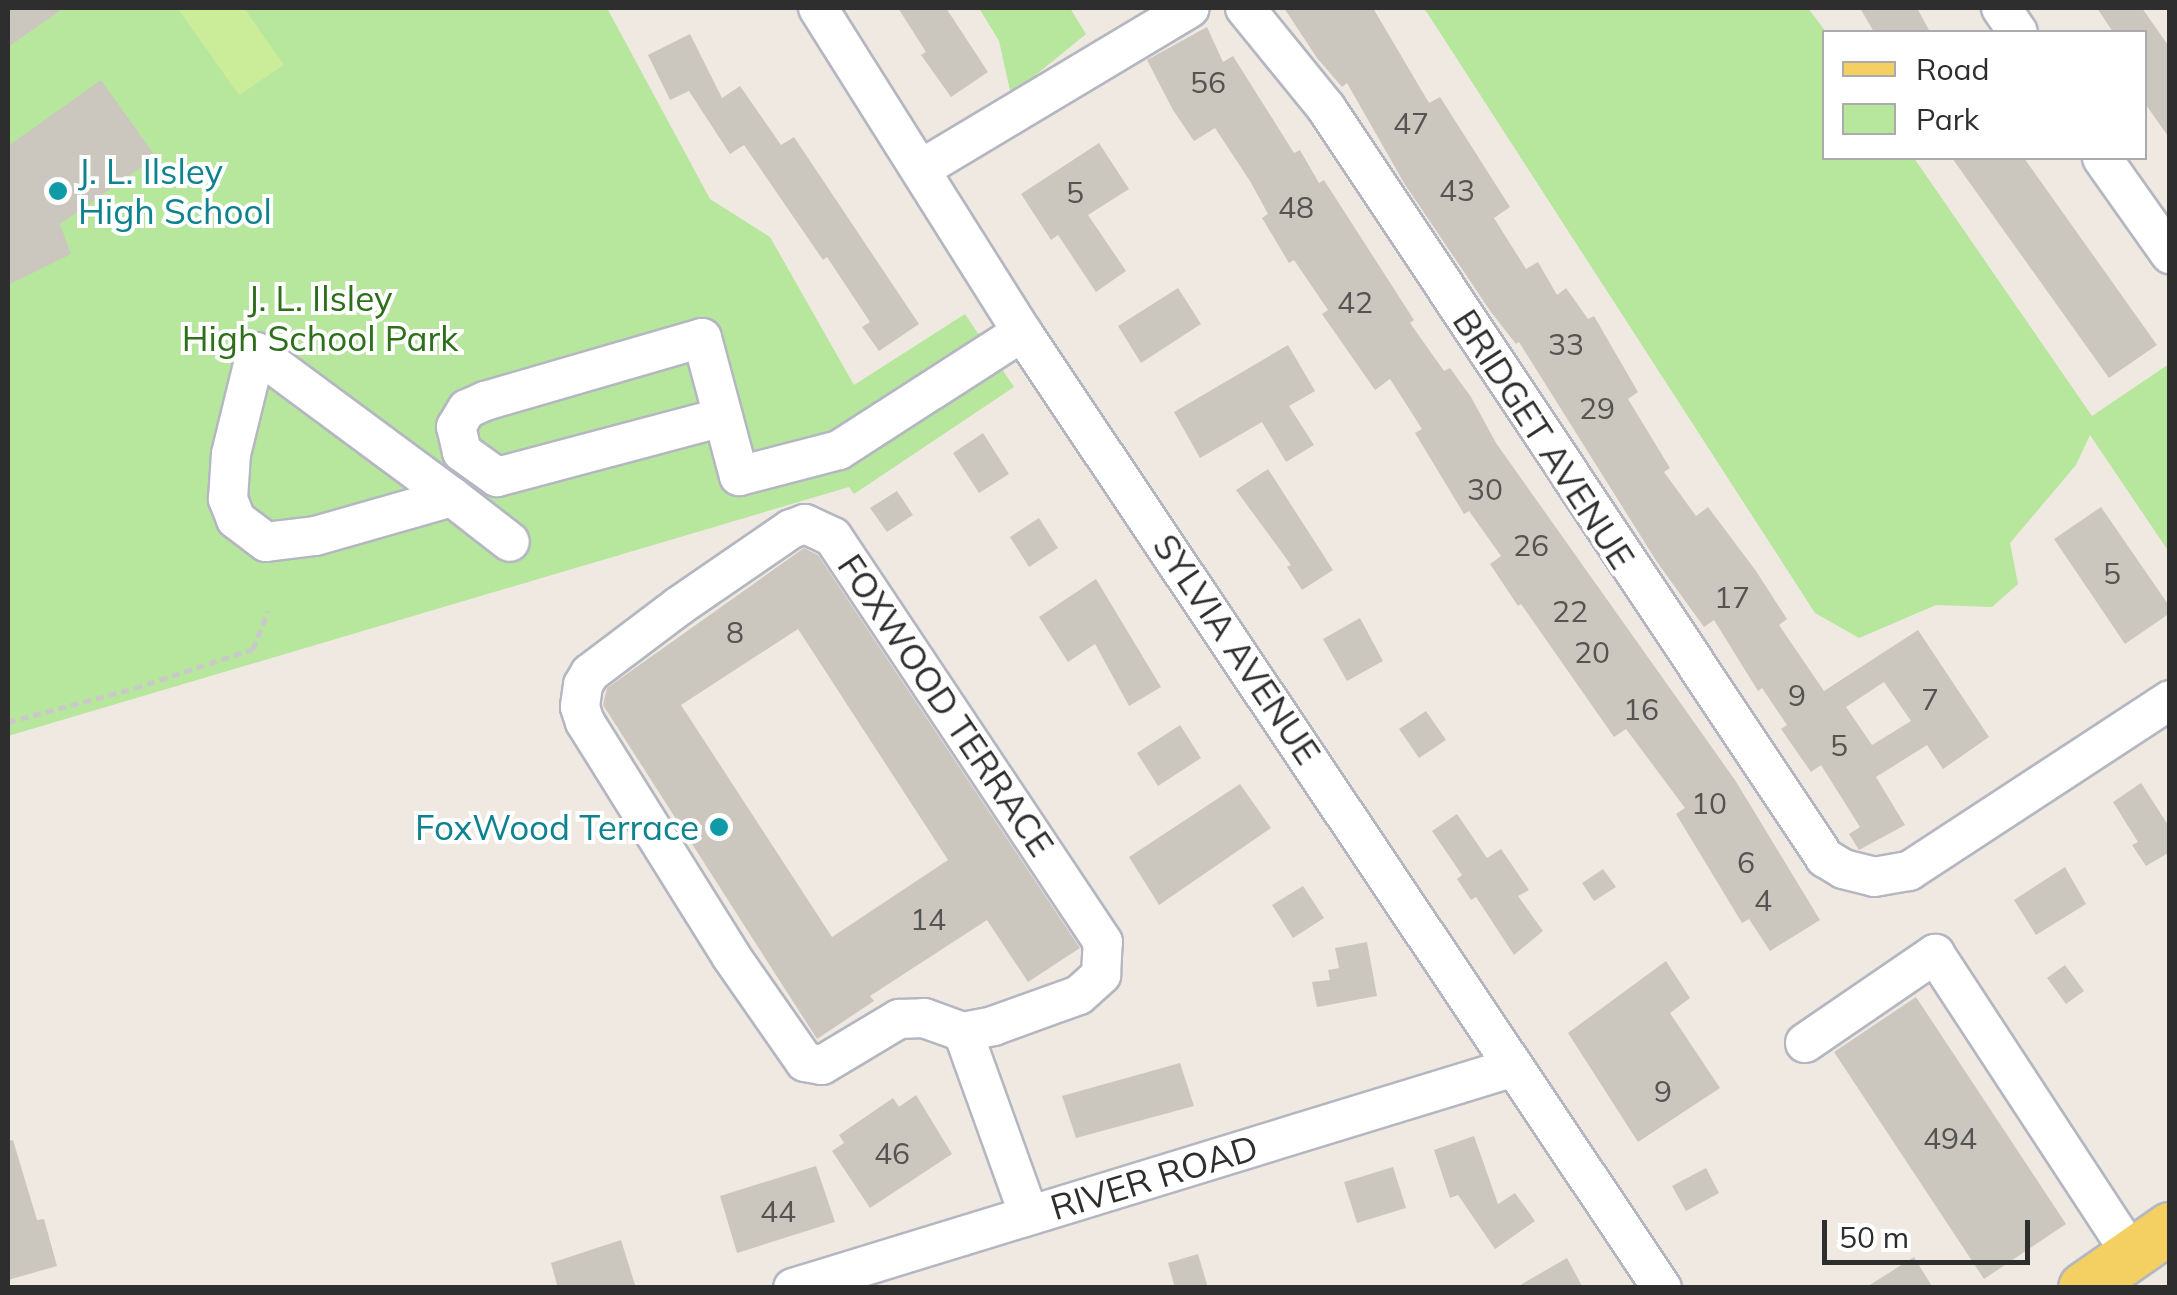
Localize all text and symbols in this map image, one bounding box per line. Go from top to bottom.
legend [1822,30,2147,160]
text: Road [1916,50,1990,88]
house number: 56 [1190,64,1226,100]
text: Park [1916,100,1979,138]
house number: 47 [1393,105,1429,141]
place label: J. L. Ilsley High School [78,150,272,232]
house number: 43 [1439,172,1475,208]
house number: 5 [1066,174,1084,210]
marker: J. L. Ilsley High School [47,180,69,202]
house number: 48 [1278,189,1314,225]
park label: J. L. Ilsley High School Park [182,277,458,359]
house number: 42 [1337,284,1373,320]
street label: BRIDGET AVENUE [1445,302,1643,576]
house number: 33 [1548,326,1584,362]
house number: 29 [1579,390,1615,426]
house number: 30 [1467,471,1503,507]
street label: SYLVIA AVENUE [1145,526,1329,772]
house number: 26 [1513,527,1549,563]
street label: FOXWOOD TERRACE [829,546,1063,864]
house number: 5 [2103,555,2121,591]
house number: 17 [1714,579,1750,615]
house number: 22 [1552,593,1588,629]
house number: 8 [726,614,744,650]
house number: 20 [1574,634,1610,670]
house number: 9 [1788,677,1806,713]
house number: 7 [1921,681,1939,717]
house number: 16 [1623,691,1659,727]
house number: 5 [1830,727,1848,763]
house number: 10 [1691,785,1727,821]
place label: FoxWood Terrace [415,806,699,848]
marker: FoxWood Terrace [708,816,730,838]
house number: 6 [1737,844,1755,880]
house number: 4 [1754,882,1772,918]
house number: 14 [910,901,946,937]
house number: 9 [1654,1073,1672,1109]
house number: 494 [1923,1120,1977,1156]
street label: RIVER ROAD [1045,1126,1263,1228]
house number: 46 [874,1135,910,1171]
house number: 44 [760,1193,796,1229]
scale bar [1827,1200,2034,1262]
text: 50 m [1839,1218,1909,1256]

